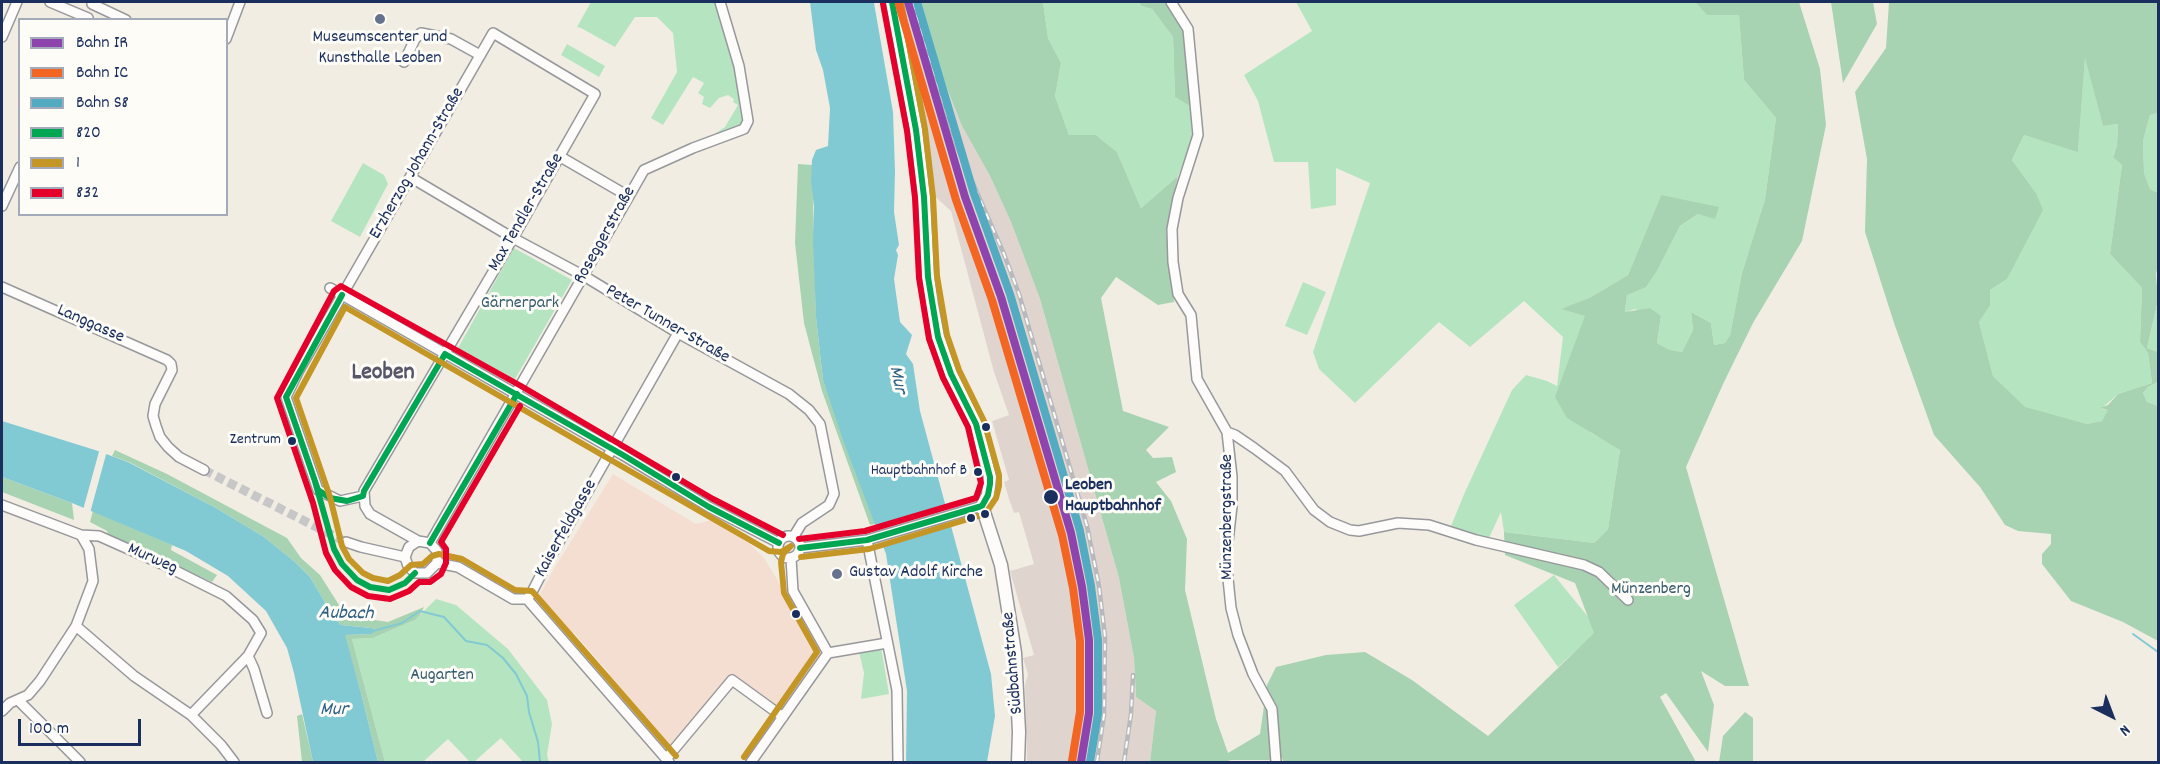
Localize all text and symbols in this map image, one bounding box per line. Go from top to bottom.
marker: Museumscenter und Kunsthalle Leoben [373,12,387,26]
legend [18,18,228,216]
place label: Museumscenter und Kunsthalle Leoben [313,28,447,70]
text: Bahn IR [76,31,128,56]
text: Bahn IC [76,61,128,86]
street label: Erzherzog Johann-Straße [366,84,470,244]
text: Bahn S8 [76,91,129,116]
text: 820 [76,121,101,146]
street label: Max Tendler-Straße [484,150,570,276]
text: 1 [76,151,80,176]
text: 832 [76,181,99,206]
street label: Roseggerstraße [570,183,642,289]
street label: Peter Tunner-Straße [601,281,733,369]
park label: Gärnerpark [481,294,559,316]
street label: Langgasse [53,301,127,349]
district label: Leoben [351,361,415,389]
water label: Mur [881,364,911,396]
unlabelled marker [980,421,992,433]
place label: Zentrum [230,431,281,451]
marker: Zentrum [286,435,298,447]
street label: Münzenbergstraße [1218,454,1240,580]
place label: Hauptbahnhof B [871,462,967,482]
marker: Hauptbahnhof B [972,466,984,478]
unlabelled marker [670,471,682,483]
street label: Kaiserfeldgasse [531,476,603,582]
place label: Leoben Hauptbahnhof [1065,476,1161,518]
marker: Leoben Hauptbahnhof [1042,488,1060,506]
unlabelled marker [979,508,991,520]
unlabelled marker [965,512,977,524]
street label: Murweg [124,539,180,581]
place label: Gustav Adolf Kirche [849,563,983,585]
marker: Gustav Adolf Kirche [830,567,844,581]
park label: Münzenberg [1611,580,1691,602]
water label: Aubach [318,603,374,627]
unlabelled marker [790,608,802,620]
street label: Südbahnstraße [999,611,1029,715]
park label: Augarten [410,666,474,688]
north arrow [2082,686,2142,746]
water label: Mur [320,699,348,723]
scale bar [21,707,144,745]
text: 100 m [29,717,69,742]
text: N [2114,719,2135,741]

